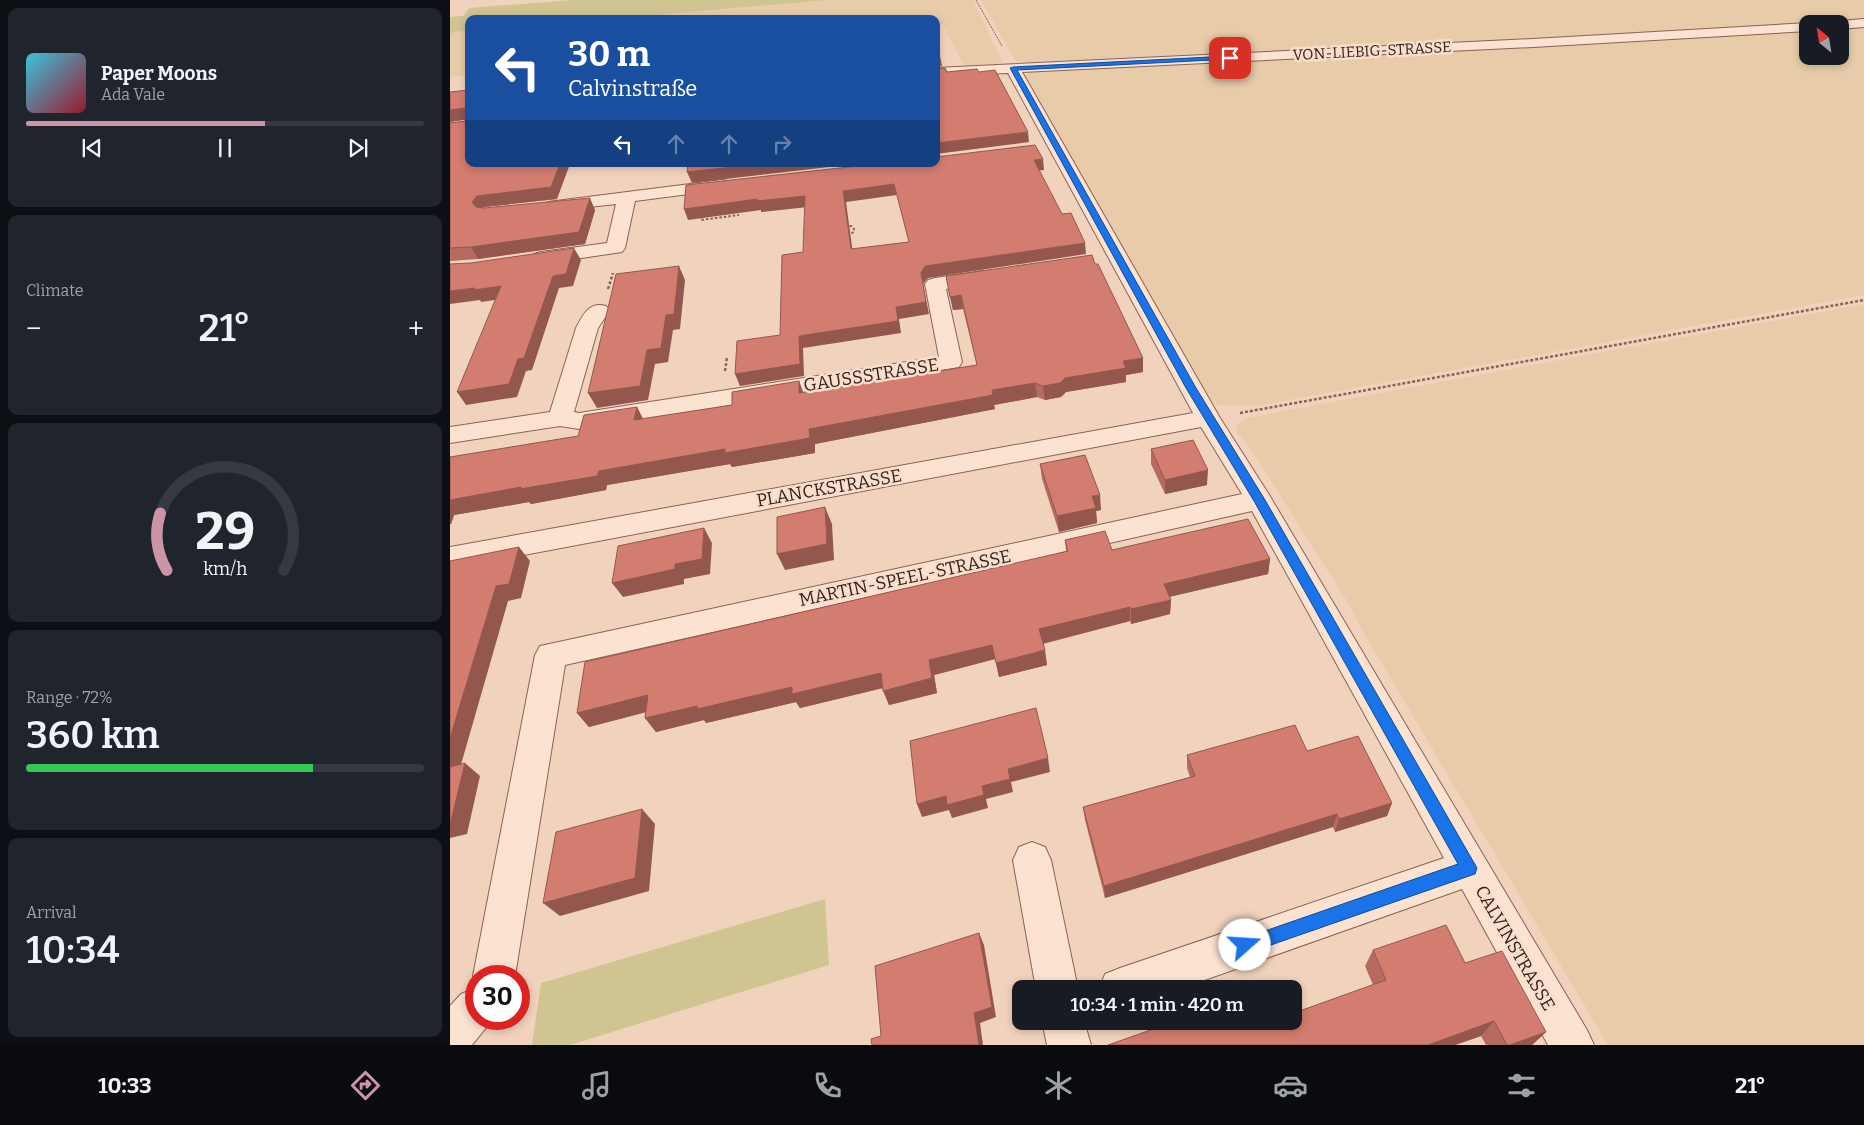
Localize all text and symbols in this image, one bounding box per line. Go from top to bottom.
north arrow [1799,15,1849,65]
map controls [1799,15,1849,65]
text: 30 m [568,33,650,75]
icon: left [485,35,550,100]
pin [1209,37,1251,79]
street label: VON-LIEBIG-STRASSE [1292,38,1452,64]
icon: arrive [1216,44,1244,72]
text: Paper Moons [101,62,217,85]
text: Calvinstraße [568,75,697,102]
text: Ada Vale [101,85,165,104]
icon: left [609,130,637,158]
icon: ahead [662,130,690,158]
icon: ahead [715,130,743,158]
icon: right [768,130,796,158]
icon: previous [78,134,106,162]
icon: pause [211,134,239,162]
icon: next [344,134,372,162]
text: Climate [26,281,84,300]
text: 21° [199,305,251,351]
text: − [26,312,41,345]
text: + [408,312,424,345]
street label: GAUSSSTRASSE [802,353,940,397]
street label: PLANCKSTRASSE [755,464,903,512]
text: 29 [195,500,255,563]
street label: MARTIN-SPEEL-STRASSE [797,545,1013,611]
text: km/h [203,558,247,580]
text: Range · 72% [26,688,113,707]
text: 360 km [26,712,159,758]
street label: CALVINSTRASSE [1470,882,1560,1014]
text: Arrival [26,903,77,922]
position arrow [1218,918,1270,970]
text: 10:34 [26,927,120,973]
speed limit sign: 30 [465,965,530,1030]
text: 10:34 · 1 min · 420 m [1070,993,1244,1016]
icon: directions [348,1068,383,1103]
icon: music [579,1068,614,1103]
icon: phone [810,1068,845,1103]
icon: climate [1041,1068,1076,1103]
icon: car [1273,1068,1308,1103]
icon: filters [1504,1068,1539,1103]
text: 10:33 [98,1072,152,1099]
text: 21° [1735,1072,1766,1099]

